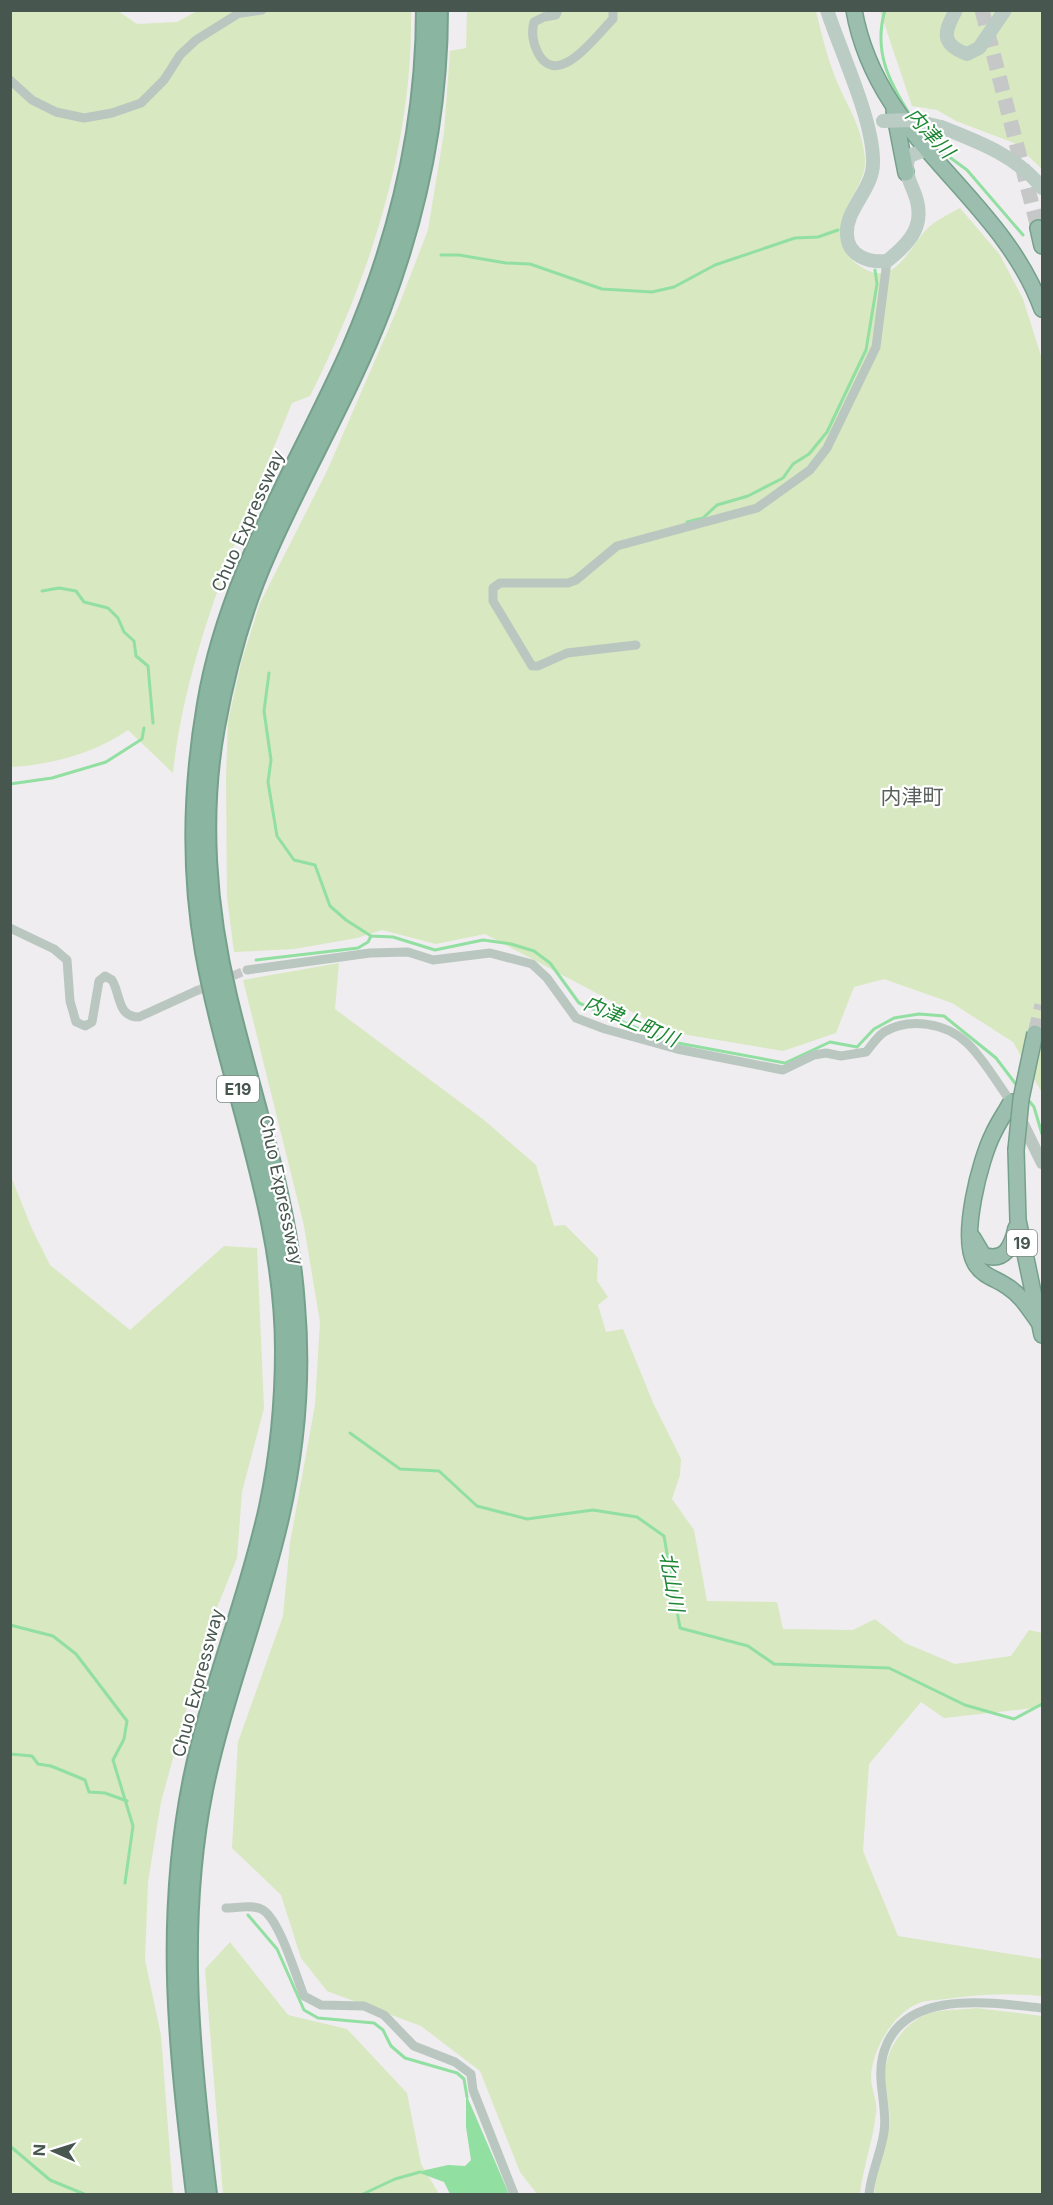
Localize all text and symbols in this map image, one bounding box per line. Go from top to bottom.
water label: 内津川 [901,103,961,165]
street label: Chuo Expressway [207,447,288,595]
district label: 内津町 [881,784,944,809]
water label: 内津上町川 [580,990,684,1052]
road number: E19 [217,1076,259,1102]
street label: Chuo Expressway [255,1113,308,1267]
road number: 19 [1007,1230,1037,1256]
water label: 北山川 [655,1550,689,1616]
street label: Chuo Expressway [168,1606,227,1759]
north arrow [24,2121,84,2181]
text: N [29,2144,49,2157]

